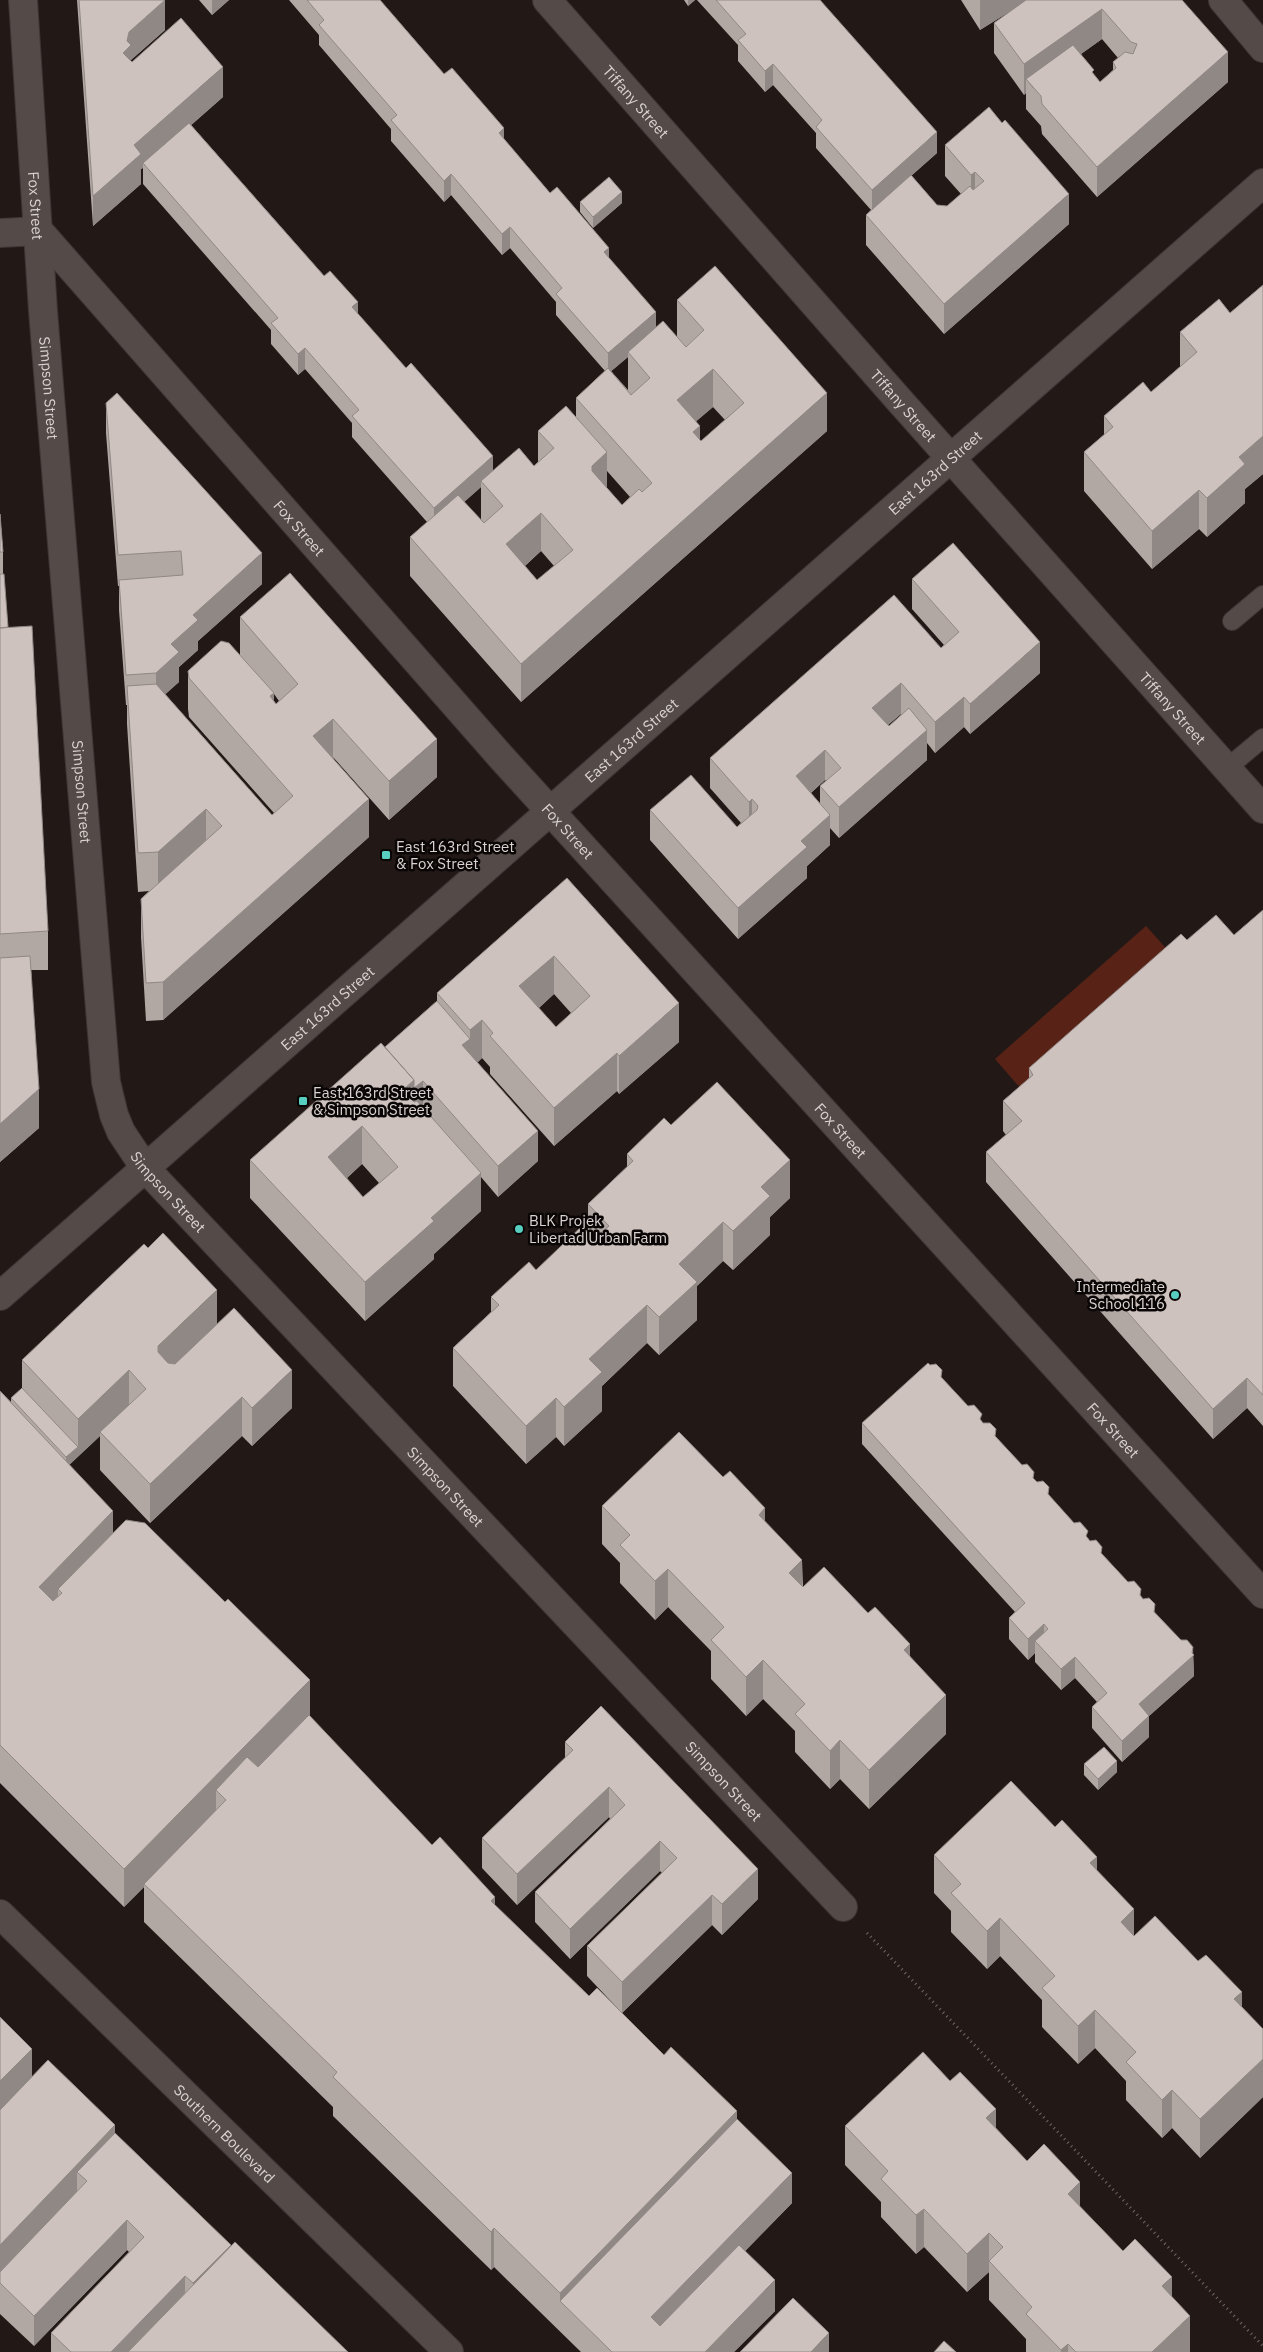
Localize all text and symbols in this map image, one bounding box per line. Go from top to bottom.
street label: Tiffany Street [599,61,673,142]
street label: Fox Street [25,171,48,240]
street label: Simpson Street [36,336,63,440]
street label: Tiffany Street [867,365,941,446]
street label: East 163rd Street [884,426,986,519]
street label: Fox Street [270,496,329,560]
street label: Tiffany Street [1136,668,1210,748]
street label: East 163rd Street [580,694,682,786]
street label: Simpson Street [69,740,96,844]
street label: Fox Street [538,799,598,863]
place label: East 163rd Street & Fox Street [396,837,515,873]
marker: East 163rd Street & Fox Street [380,849,392,861]
street label: East 163rd Street [276,961,378,1054]
place label: East 163rd Street & Simpson Street [313,1083,432,1119]
marker: East 163rd Street & Simpson Street [297,1095,309,1107]
street label: Fox Street [811,1099,871,1162]
street label: Simpson Street [127,1147,210,1236]
place label: BLK Projek Libertad Urban Farm [529,1211,667,1247]
marker: BLK Projek Libertad Urban Farm [513,1223,525,1235]
place label: Intermediate School 116 [1076,1277,1165,1313]
marker: Intermediate School 116 [1169,1289,1181,1301]
street label: Fox Street [1083,1398,1144,1462]
street label: Simpson Street [404,1442,488,1531]
street label: Simpson Street [682,1737,766,1825]
street label: Southern Boulevard [170,2080,279,2187]

